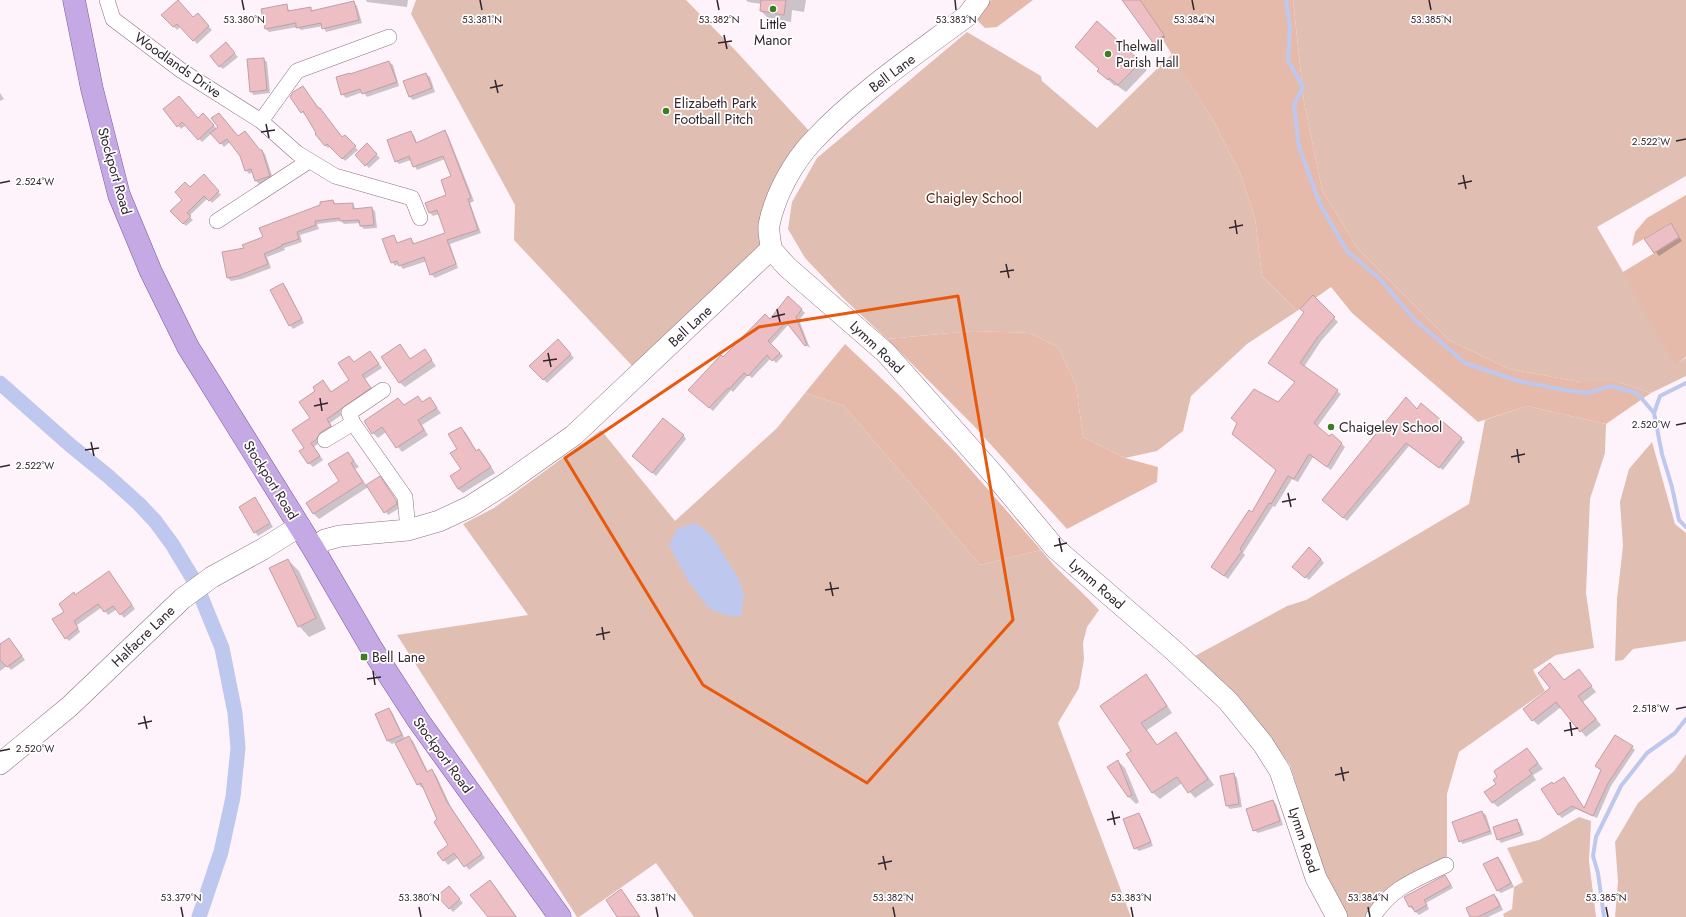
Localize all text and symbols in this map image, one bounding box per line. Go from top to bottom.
marker: Little Manor [768,4,778,14]
text: 53.380°N [223,12,265,27]
text: 53.381°N [462,12,502,27]
text: 53.382°N [698,12,740,27]
text: 53.383°N [936,12,976,27]
text: 53.384°N [1173,12,1215,27]
text: 53.385°N [1410,12,1452,27]
place label: Little Manor [754,14,792,50]
street label: Woodlands Drive [130,27,226,103]
place label: Thelwall Parish Hall [1116,36,1179,72]
street label: Bell Lane [865,49,919,97]
marker: Thelwall Parish Hall [1103,49,1113,59]
place label: Elizabeth Park Football Pitch [674,93,758,129]
marker: Elizabeth Park Football Pitch [661,106,671,116]
street label: Stockport Road [93,125,137,217]
text: 2.522°W [1632,134,1670,149]
text: 2.524°W [16,174,54,189]
park label: Chaigley School [926,188,1022,208]
street label: Bell Lane [664,301,716,351]
street label: Lymm Road [846,316,908,378]
place label: Chaigeley School [1339,417,1442,437]
text: 2.520°W [1632,417,1670,432]
marker: Chaigeley School [1326,422,1336,432]
street label: Stockport Road [239,437,303,523]
text: 2.522°W [16,458,54,473]
street label: Lymm Road [1065,554,1129,614]
street label: Halfacre Lane [107,601,179,671]
place label: Bell Lane [372,647,425,667]
marker: Bell Lane [359,652,369,662]
text: 2.518°W [1633,701,1670,716]
street label: Stockport Road [409,713,477,797]
text: 2.520°W [16,741,54,756]
street label: Lymm Road [1284,805,1324,875]
text: 53.379°N [161,890,201,905]
text: 53.380°N [398,890,440,905]
text: 53.381°N [636,890,676,905]
text: 53.382°N [872,890,914,905]
text: 53.383°N [1111,890,1151,905]
text: 53.384°N [1347,890,1389,905]
text: 53.385°N [1585,890,1627,905]

